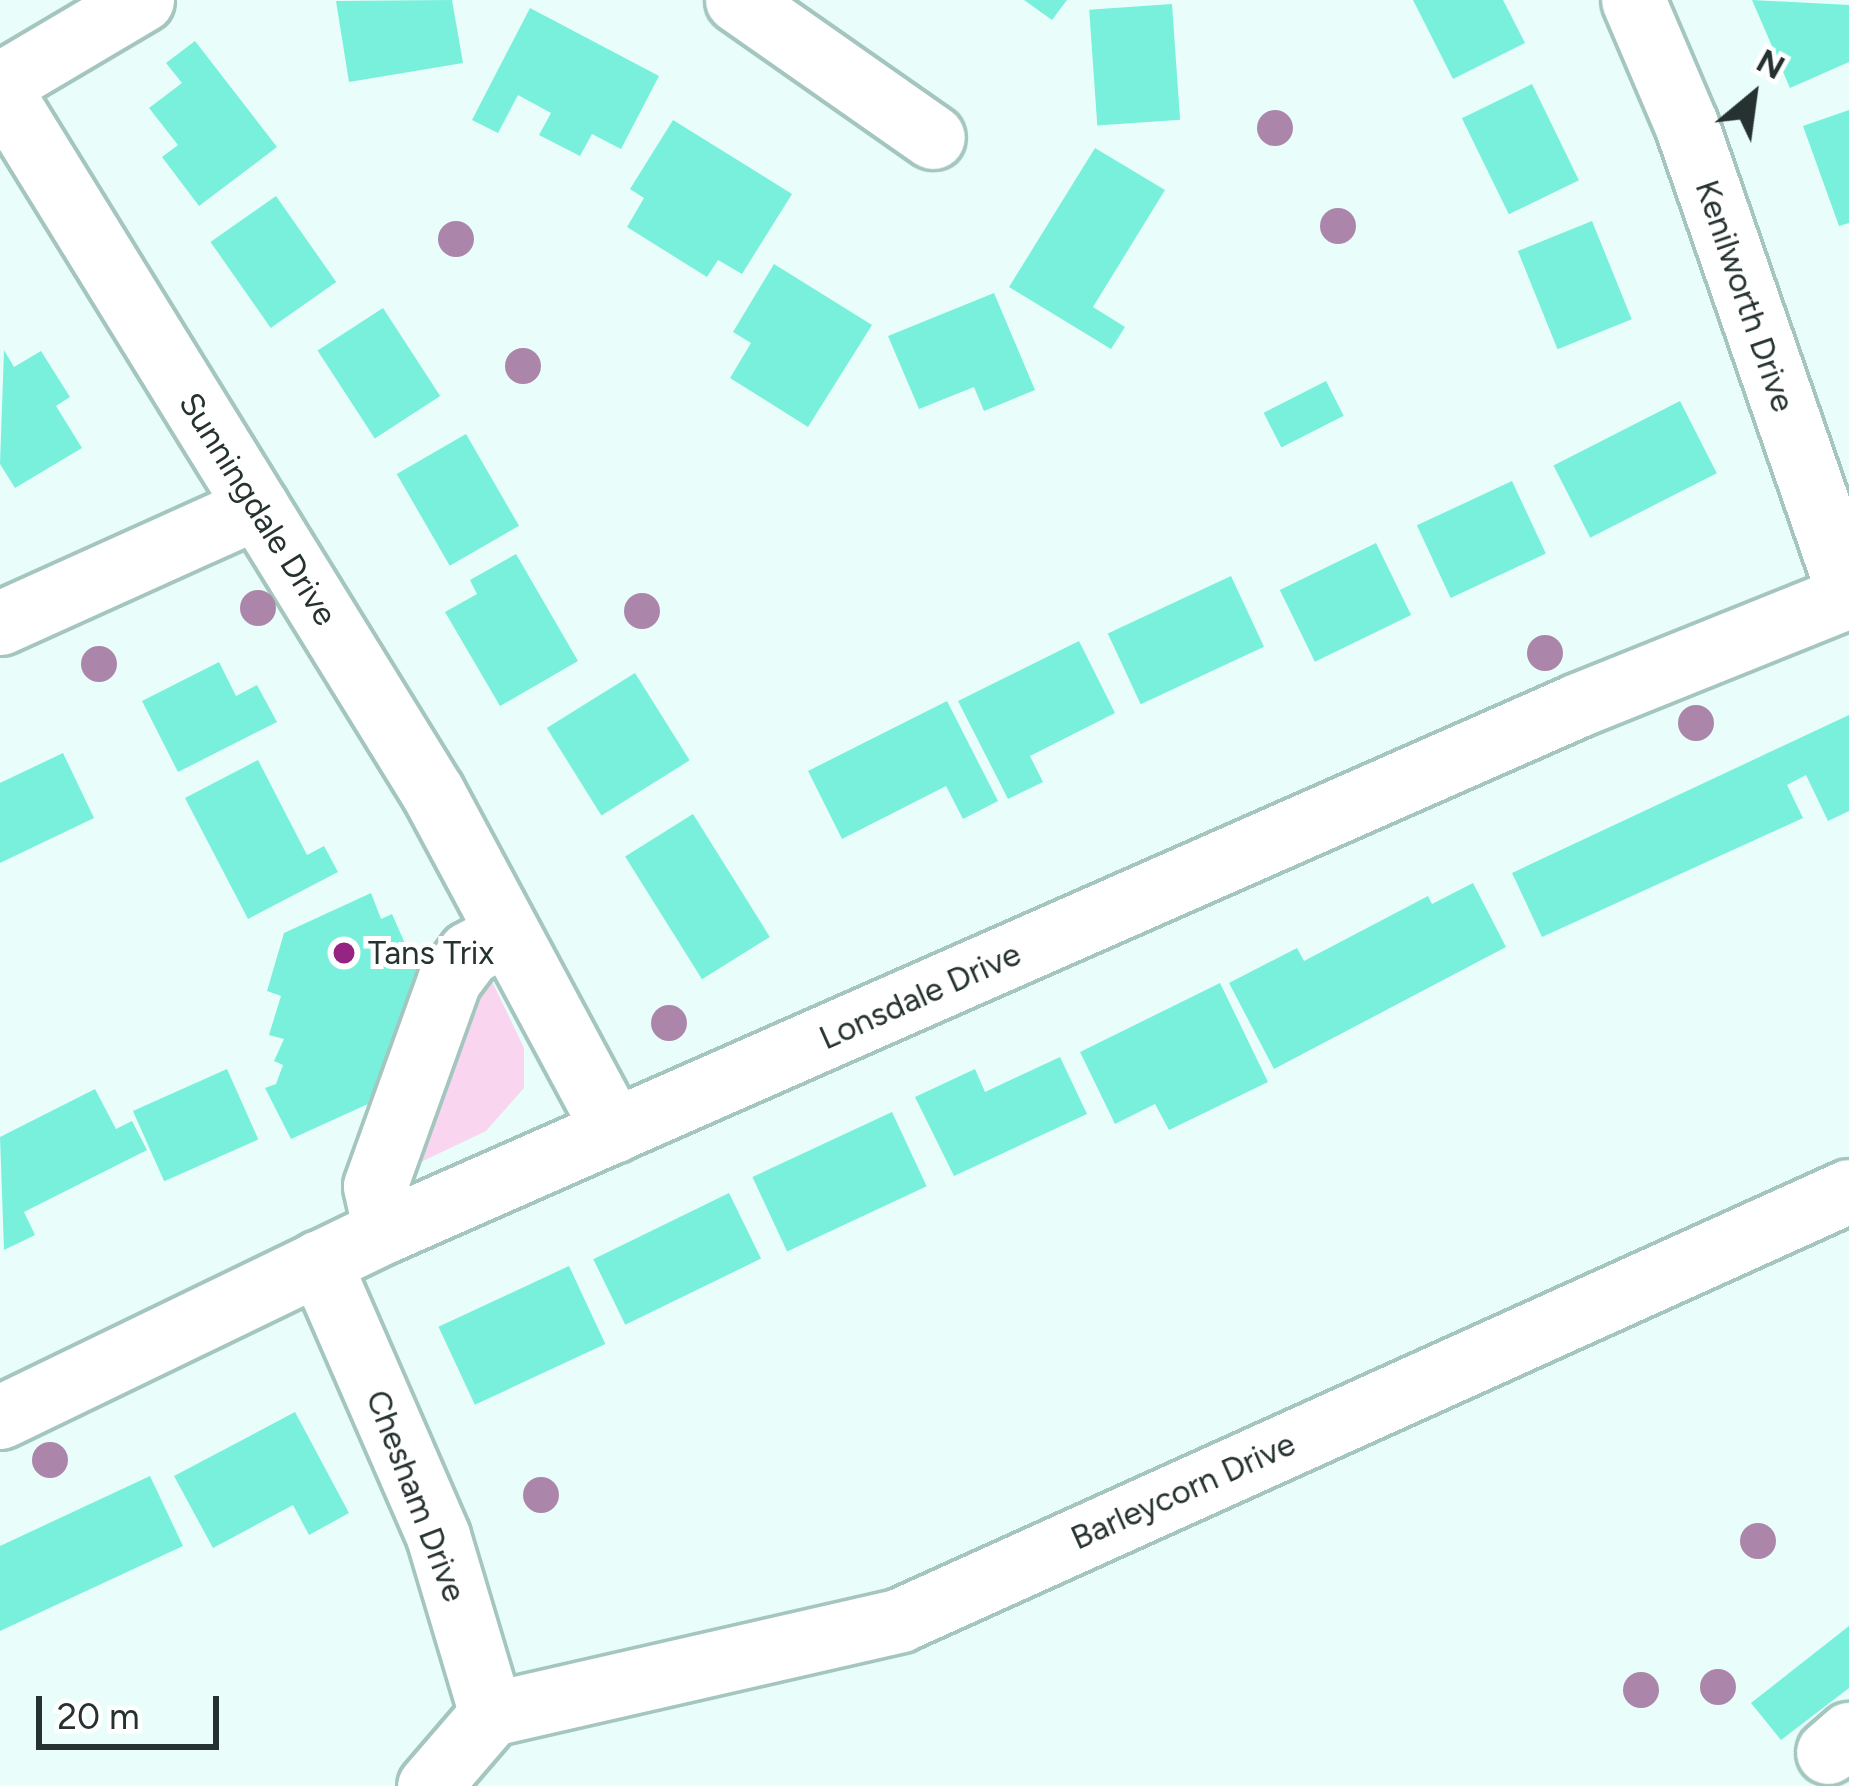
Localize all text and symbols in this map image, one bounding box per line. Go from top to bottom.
north arrow [1693,36,1813,156]
text: N [1750,41,1791,87]
street label: Kenilworth Drive [1687,175,1803,417]
street label: Sunningdale Drive [171,385,345,633]
place label: Tans Trix [368,933,494,973]
street label: Lonsdale Drive [813,934,1027,1058]
marker: Tans Trix [331,940,357,966]
street label: Chesham Drive [357,1385,475,1607]
street label: Barleycorn Drive [1065,1424,1301,1558]
scale bar [42,1672,225,1746]
text: 20 m [57,1695,140,1738]

